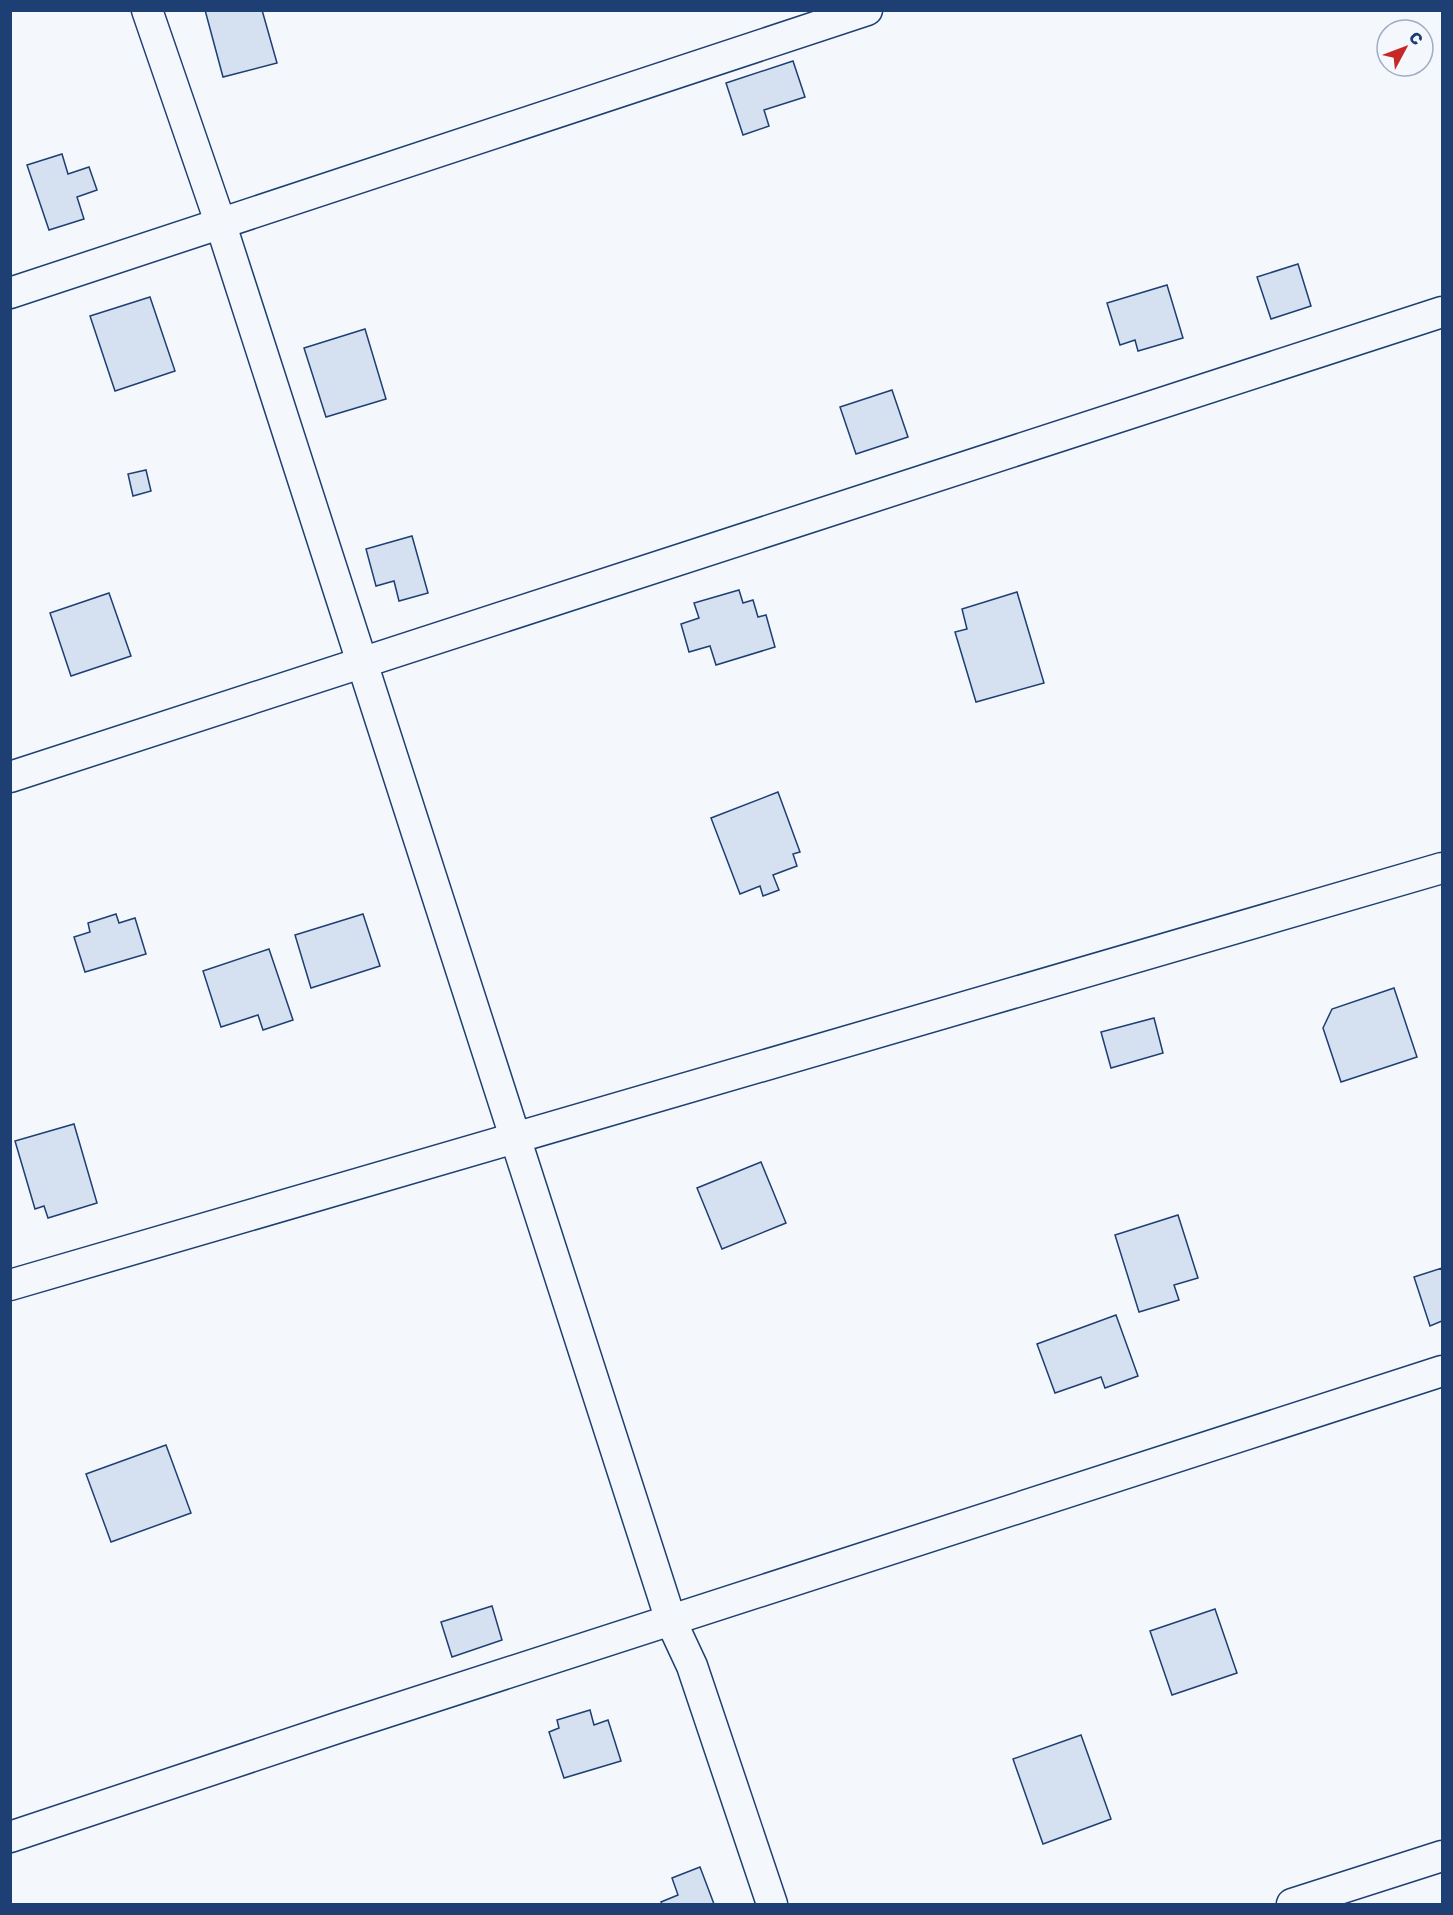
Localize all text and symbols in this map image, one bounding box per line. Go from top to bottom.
north arrow [1375,18,1435,78]
text: С [1405,27,1428,49]

